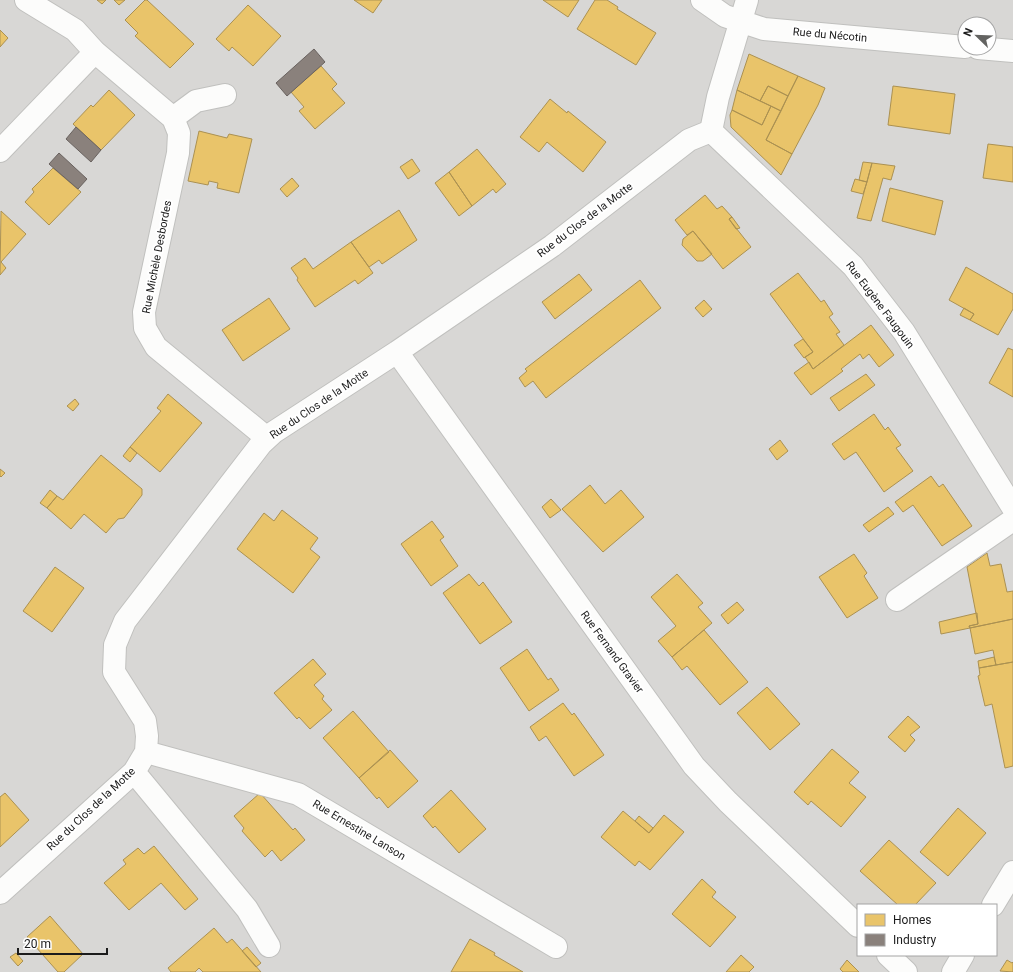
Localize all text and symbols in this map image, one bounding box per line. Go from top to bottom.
north arrow [957,16,997,56]
street label: Rue du Nécotin [792,25,868,45]
text: N [961,26,976,38]
street label: Rue du Clos de la Motte [535,180,635,260]
street label: Rue Michèle Desbordes [140,199,174,315]
street label: Rue Eugène Faugouin [843,259,917,351]
street label: Rue du Clos de la Motte [267,366,371,442]
street label: Rue Fernand Gravier [578,608,646,696]
street label: Rue du Clos de la Motte [44,765,138,853]
street label: Rue Ernestine Lanson [310,797,408,863]
legend [857,904,997,956]
text: Homes [893,913,931,927]
scale bar [18,930,107,956]
text: Industry [893,933,937,947]
text: 20 m [24,937,51,951]

